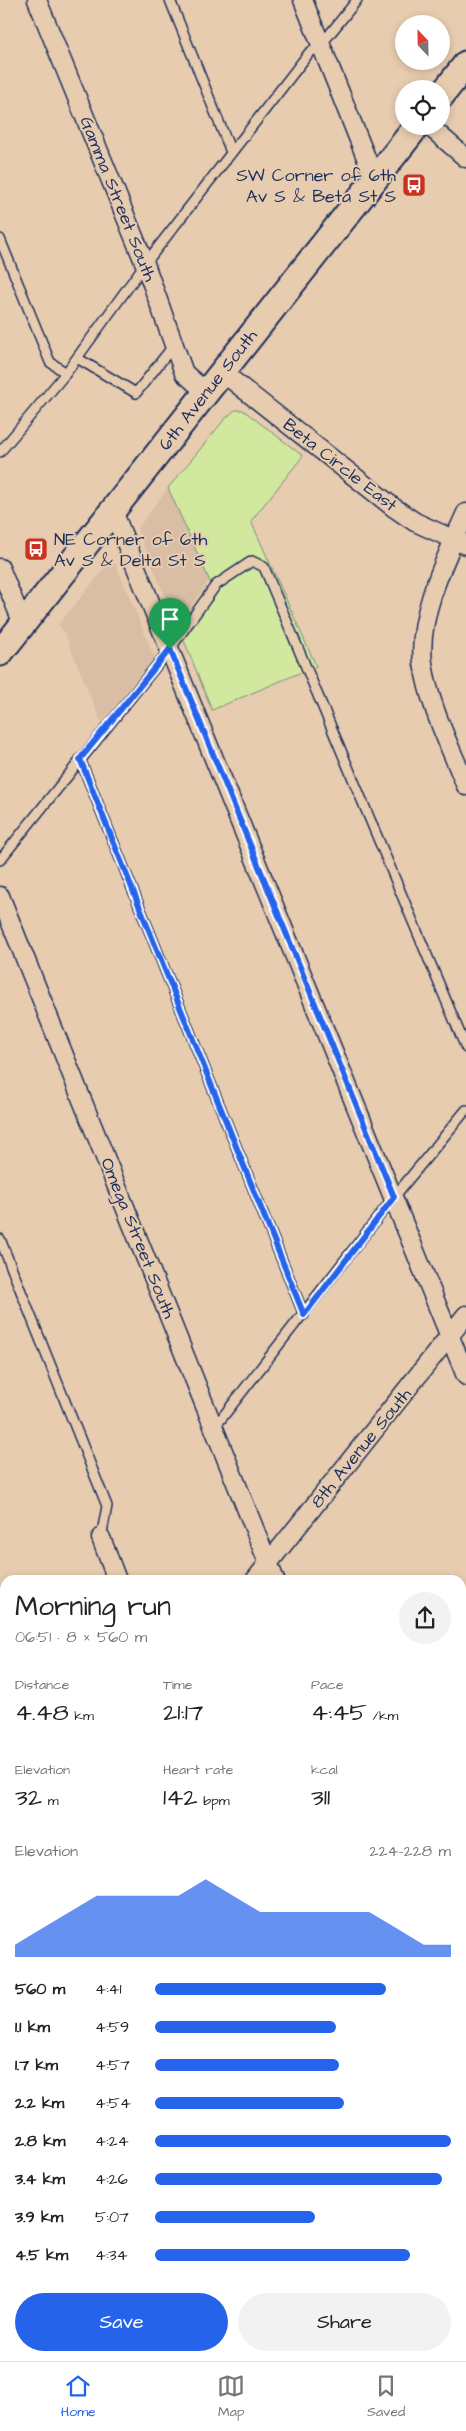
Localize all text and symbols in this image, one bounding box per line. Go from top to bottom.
north arrow [395,15,450,70]
map controls [395,15,450,135]
button: locate [395,80,450,135]
street label: Gamma Street South [73,113,163,285]
place label: SW Corner of 6th Av S & Beta St S [236,163,396,209]
bus stop icon: SW Corner of 6th Av S & Beta St S [401,172,427,198]
street label: 6th Avenue South [153,324,263,456]
street label: Beta Circle East [278,412,403,518]
place label: NE Corner of 6th Av S & Delta St S [54,527,207,573]
bus stop icon: NE Corner of 6th Av S & Delta St S [23,536,49,562]
pin [149,598,191,649]
icon: arrive [156,605,184,633]
street label: Omega Street South [93,1154,182,1323]
street label: 8th Avenue South [305,1383,417,1513]
text: Morning run [15,1587,171,1626]
button: share [399,1592,451,1644]
text: 06:51 · 8 × 560 m [15,1626,147,1648]
text: Distance [15,1675,69,1695]
text: Time [163,1675,192,1695]
text: Pace [311,1675,343,1695]
text: 4.48 [15,1695,69,1730]
text: 21:17 [163,1695,203,1730]
text: 4:45 [311,1695,367,1730]
text: km [69,1706,94,1726]
text: /km [367,1706,398,1726]
text: Elevation [15,1760,70,1780]
text: Heart rate [163,1760,233,1780]
text: kcal [311,1760,338,1780]
text: 32 [15,1780,42,1815]
text: 142 [163,1780,198,1815]
text: 311 [311,1780,330,1815]
text: m [42,1791,59,1811]
text: bpm [198,1791,230,1811]
text: Elevation [15,1840,78,1862]
text: 224–228 m [369,1840,451,1862]
text: 560 m [15,1978,65,2000]
text: 4:41 [95,1978,122,2000]
text: 1.1 km [15,2016,50,2038]
text: 4:59 [95,2016,129,2038]
text: 1.7 km [15,2054,58,2076]
text: 4:57 [95,2054,130,2076]
text: 2.2 km [15,2092,64,2114]
text: 4:54 [95,2092,131,2114]
text: 2.8 km [15,2130,65,2152]
text: 4:24 [95,2130,129,2152]
text: 3.4 km [15,2168,65,2190]
text: 4:26 [95,2168,128,2190]
text: 3.9 km [15,2206,63,2228]
text: 5:07 [95,2206,129,2228]
text: 4.5 km [15,2244,68,2266]
text: 4:34 [95,2244,128,2266]
button: Save [15,2293,228,2351]
button: Share [238,2293,451,2351]
tab: Home [61,2372,96,2422]
tab: Map [217,2372,245,2422]
tab: Saved [367,2372,405,2422]

